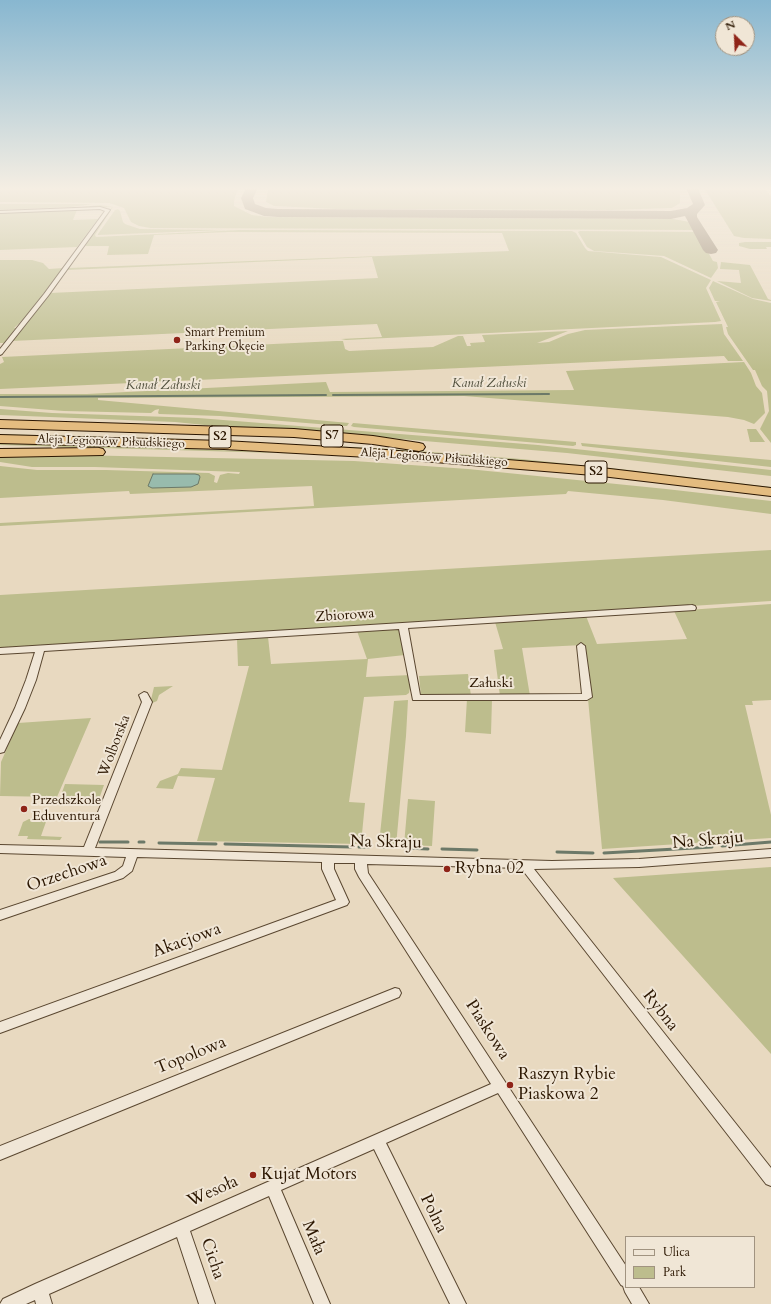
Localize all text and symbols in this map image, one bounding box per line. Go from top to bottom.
north arrow [715,16,755,56]
text: N [723,17,738,34]
place label: Smart Premium Parking Okęcie [185,326,265,354]
marker: Smart Premium Parking Okęcie [172,335,182,345]
water label: Kanał Załuski [452,376,526,392]
water label: Kanał Załuski [126,378,200,394]
road number: S7 [321,425,343,447]
road number: S2 [209,426,231,448]
street label: Aleja Legionów Piłsudskiego [37,432,185,452]
street label: Aleja Legionów Piłsudskiego [360,446,508,470]
road number: S2 [585,461,607,483]
street label: Zbiorowa [315,606,375,626]
street label: Załuski [469,676,513,692]
street label: Wolborska [96,713,134,779]
place label: Przedszkole Eduventura [32,793,101,826]
marker: Przedszkole Eduventura [19,804,29,814]
street label: Na Skraju [671,828,745,854]
street label: Na Skraju [350,832,422,854]
street label: Orzechowa [24,851,110,897]
place label: Rybna 02 [455,859,524,879]
marker: Rybna 02 [442,864,452,874]
street label: Akacjowa [150,919,224,963]
street label: Rybna [638,986,682,1036]
street label: Piaskowa [460,996,514,1064]
street label: Topolowa [153,1033,229,1079]
place label: Raszyn Rybie Piaskowa 2 [518,1065,616,1105]
marker: Raszyn Rybie Piaskowa 2 [505,1080,515,1090]
place label: Kujat Motors [261,1165,357,1185]
marker: Kujat Motors [248,1170,258,1180]
street label: Wesoła [184,1172,242,1212]
street label: Polna [415,1191,451,1237]
street label: Mała [297,1218,329,1258]
street label: Cicha [195,1236,229,1282]
legend [625,1236,755,1288]
text: Ulica [663,1244,690,1260]
text: Park [663,1264,686,1280]

